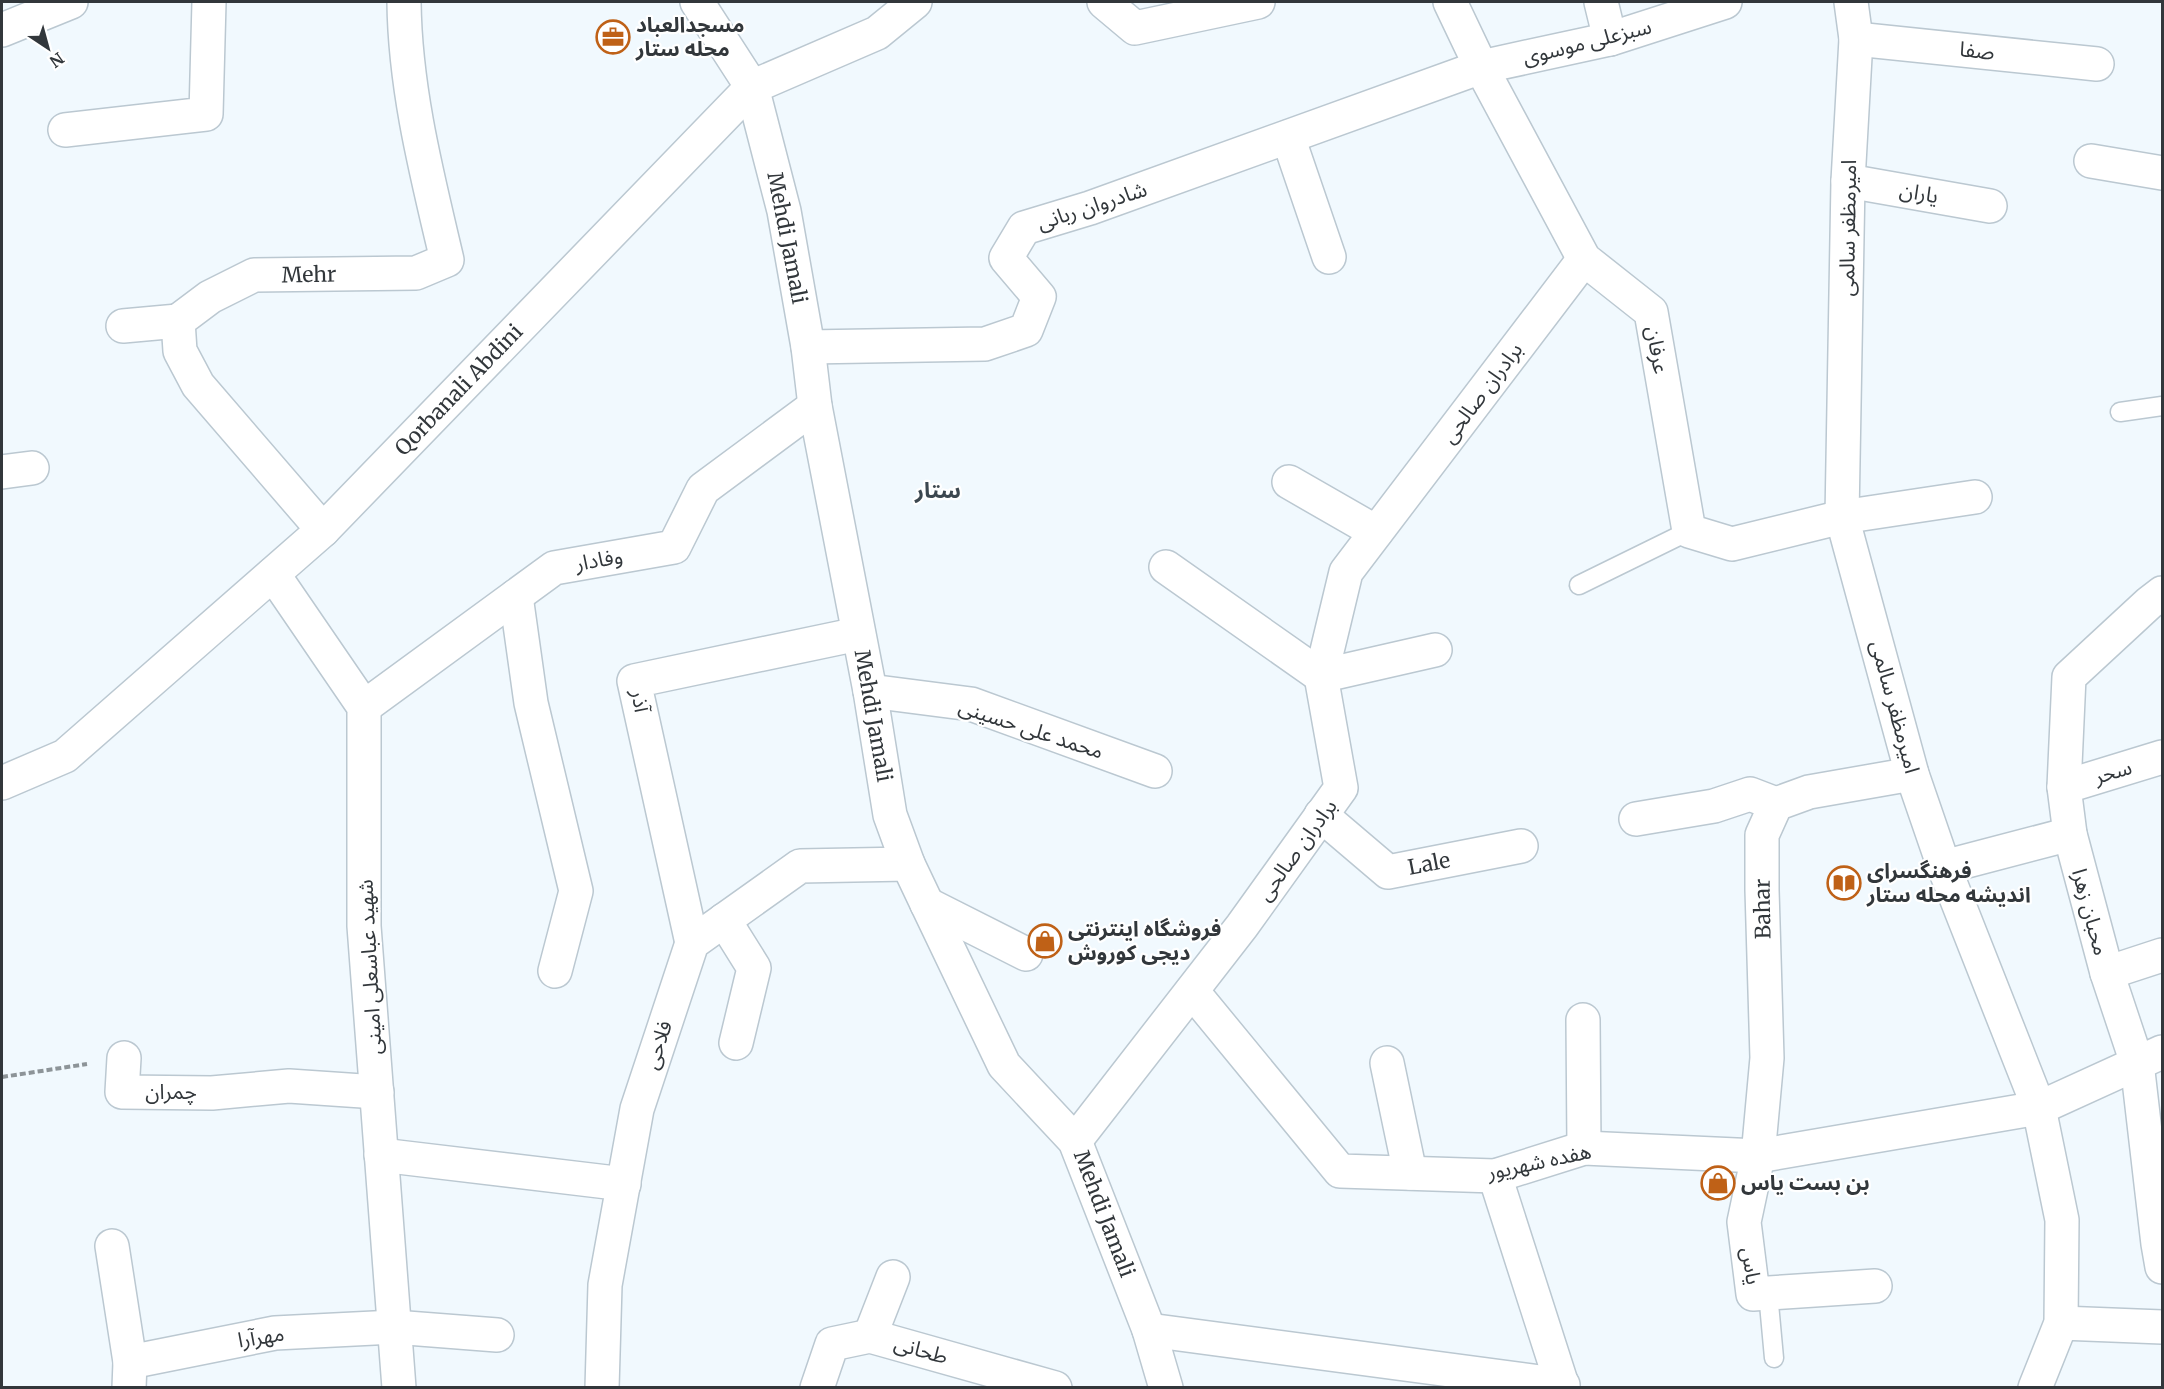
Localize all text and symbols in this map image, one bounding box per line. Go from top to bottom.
place label: مسجدالعباد محله ستار [635,11,745,62]
street label: سبزعلی موسوی [1520,12,1654,71]
north arrow [18,18,78,78]
office icon: مسجدالعباد محله ستار [595,19,631,55]
street label: صفا [1958,35,1996,66]
text: N [46,48,68,72]
street label: امیرمظفر سالمی [1833,159,1862,297]
street label: Mehdi Jamali [761,170,814,306]
street label: شادروان ربانی [1033,175,1150,236]
street label: یاران [1898,176,1941,209]
street label: Mehr [281,261,337,288]
street label: Qorbanali Abdini [389,318,528,461]
street label: عرفان [1640,324,1675,376]
street label: برادران صالحی [1435,337,1528,448]
district label: ستار [914,476,961,504]
street label: وفادار [572,542,625,577]
street label: امیرمظفر سالمی [1865,637,1926,776]
street label: Mehdi Jamali [849,648,898,784]
street label: آذر [625,686,656,715]
street label: محمد علی حسینی [955,692,1107,765]
street label: سحر [2090,753,2135,790]
street label: برادران صالحی [1251,793,1343,906]
street label: Lale [1405,846,1452,881]
place label: فرهنگسرای اندیشه محله ستار [1866,857,2031,908]
library icon: فرهنگسرای اندیشه محله ستار [1826,865,1862,901]
street label: محبان زهرا [2066,865,2115,958]
street label: شهید عباسعلی امینی [351,879,388,1055]
street label: Bahar [1748,879,1777,939]
place label: فروشگاه اینترنتی دیجی کوروش [1068,915,1221,966]
shop icon: فروشگاه اینترنتی دیجی کوروش [1027,923,1063,959]
street label: فلاحی [637,1017,678,1073]
street label: چمران [145,1078,197,1105]
street label: هفده شهریور [1483,1137,1593,1186]
street label: Mehdi Jamali [1068,1147,1141,1281]
shop icon: بن بست یاس [1700,1165,1736,1201]
place label: بن بست یاس [1741,1169,1870,1196]
street label: یاس [1735,1245,1768,1287]
street label: مهرآرا [236,1320,286,1353]
street label: طحانی [891,1329,951,1370]

